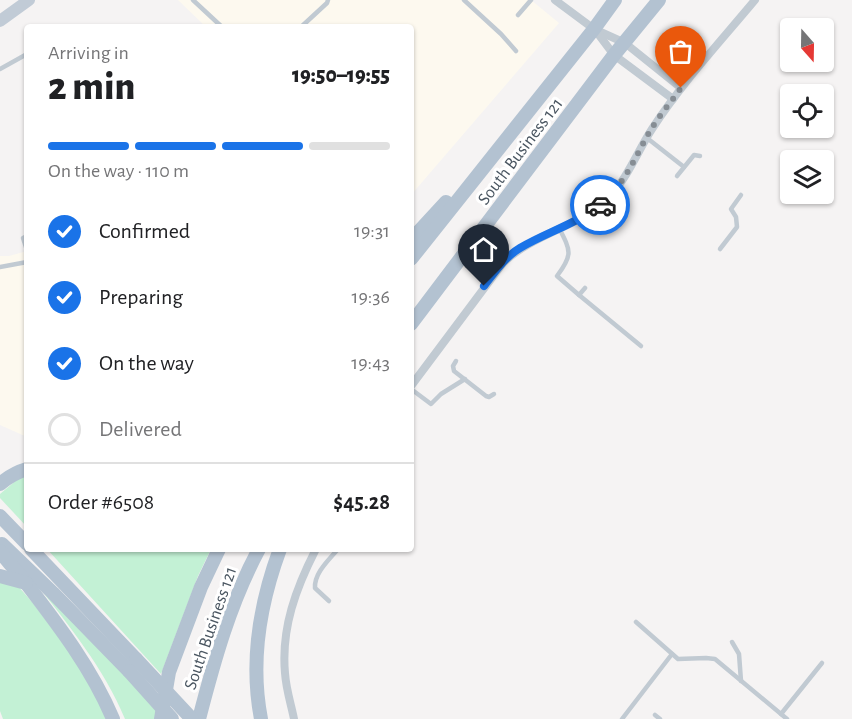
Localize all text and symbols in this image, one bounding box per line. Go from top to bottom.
north arrow [780,18,834,72]
map controls [780,18,834,204]
pin [655,26,706,88]
icon: bag [664,35,697,68]
text: Arriving in [48,43,129,63]
text: 19:50–19:55 [292,64,390,86]
text: 2 min [48,68,135,107]
button: locate [780,84,834,138]
street label: South Business 121 [475,95,567,208]
button: layers [780,150,834,204]
text: On the way · 110 m [48,161,189,181]
courier [570,175,630,235]
icon: car [584,189,617,222]
icon: check [48,215,81,248]
text: Confirmed [99,220,190,242]
text: 19:31 [354,221,390,241]
pin [458,224,509,286]
icon: home [467,233,500,266]
icon: check [48,281,81,314]
text: Preparing [99,286,183,308]
text: 19:36 [352,287,390,307]
icon: check [48,347,81,380]
text: On the way [99,352,194,374]
text: 19:43 [351,353,390,373]
text: Delivered [99,418,182,440]
text: Order #6508 [48,491,154,513]
text: $45.28 [333,491,390,513]
street label: South Business 121 [182,565,240,692]

